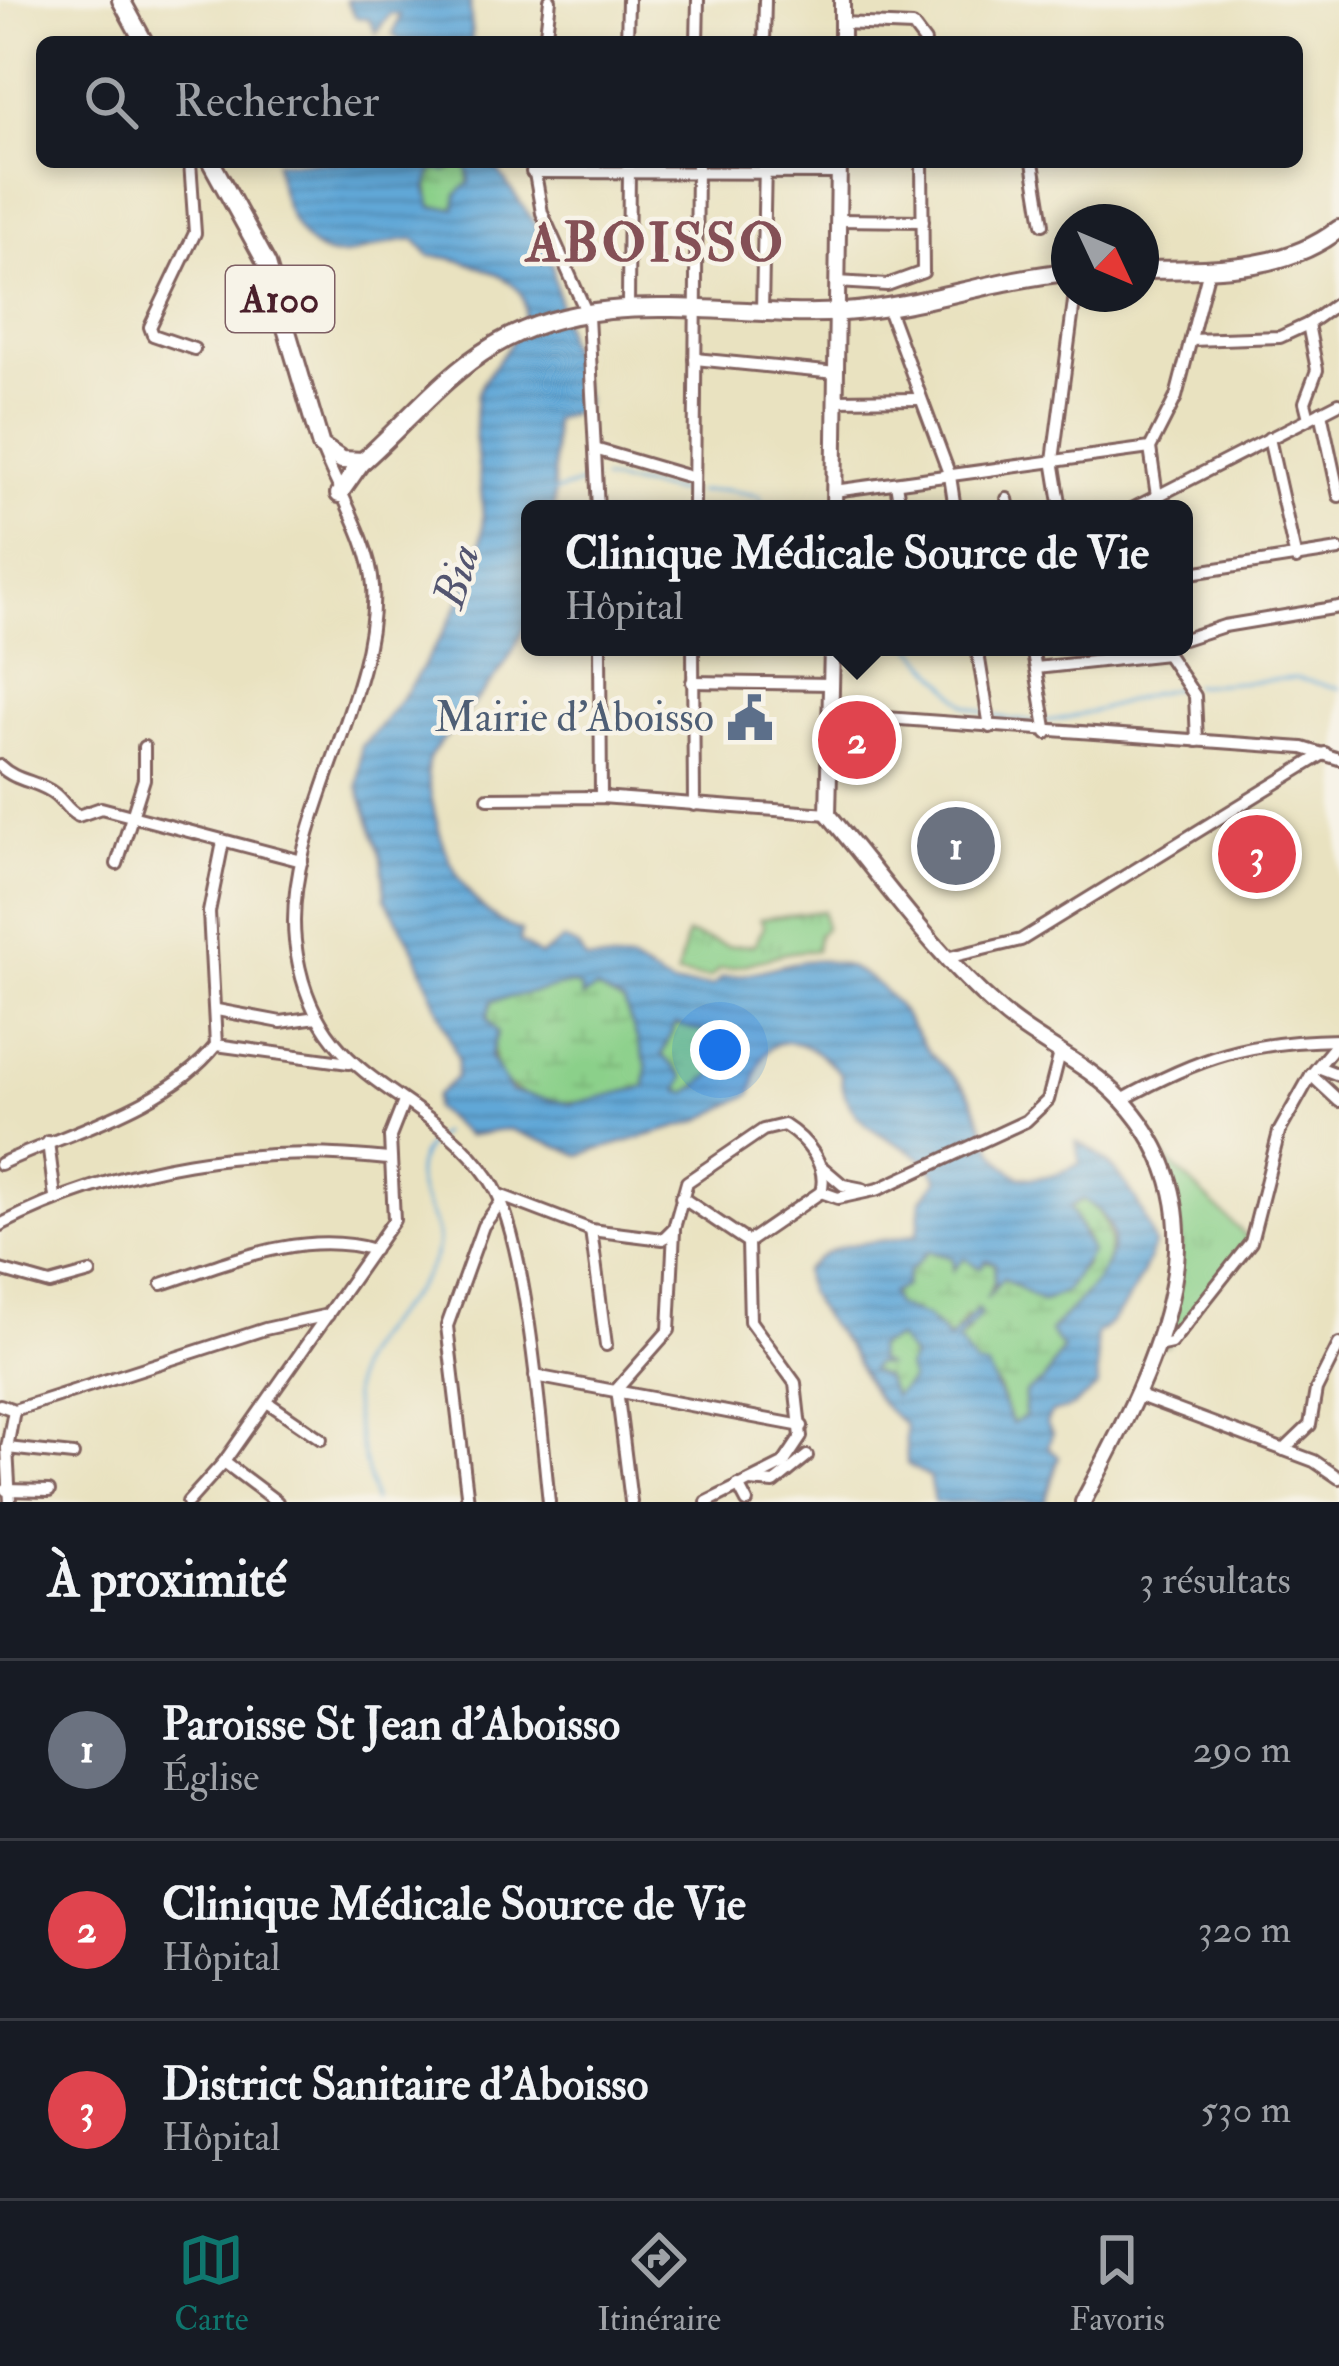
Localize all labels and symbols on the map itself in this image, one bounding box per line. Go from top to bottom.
north arrow [1051,204,1159,312]
district label: ABOISSO [524,210,786,278]
road number: A100 [226,266,334,332]
water label: Bia [420,538,493,616]
place label: Mairie d'Aboisso [435,692,714,744]
public building icon: Mairie d'Aboisso [725,693,775,743]
pin: 2 [818,695,896,785]
pin: 1 [917,801,995,891]
pin: 3 [1218,809,1296,899]
your location [690,1020,750,1080]

